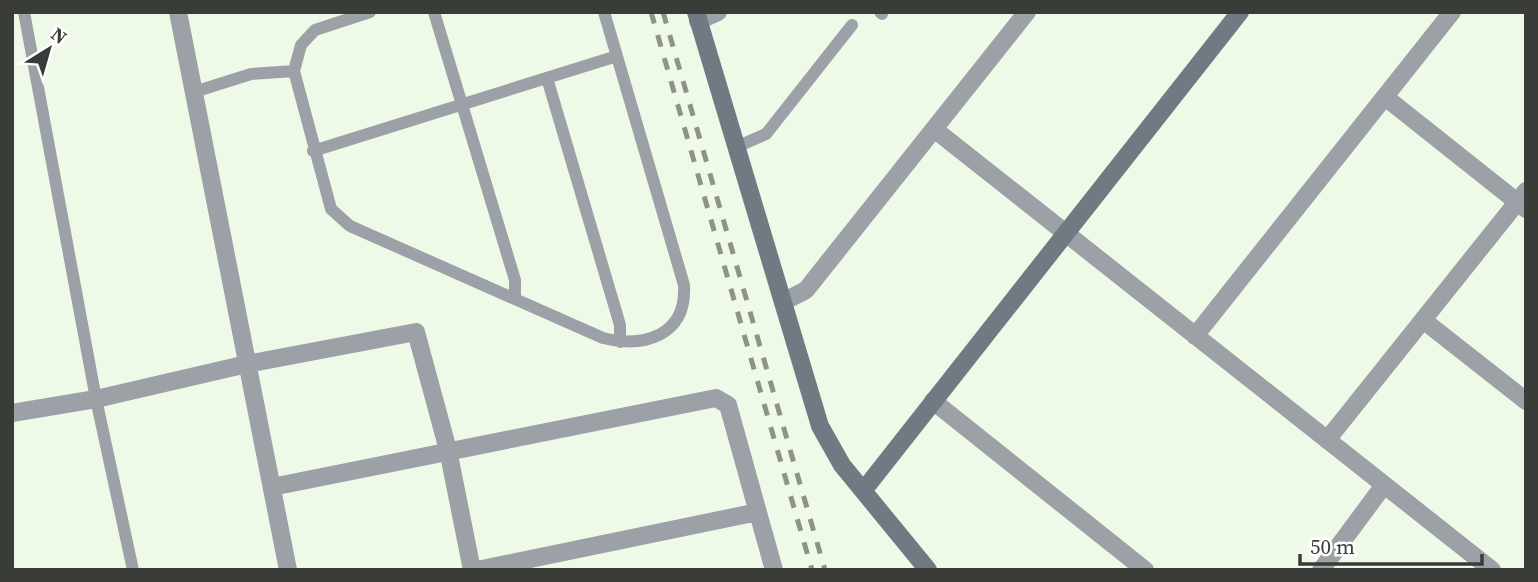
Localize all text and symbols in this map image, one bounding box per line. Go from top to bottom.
north arrow [14,14,84,84]
text: N [46,21,73,50]
scale bar [1300,522,1482,566]
text: 50 m [1310,532,1355,561]

